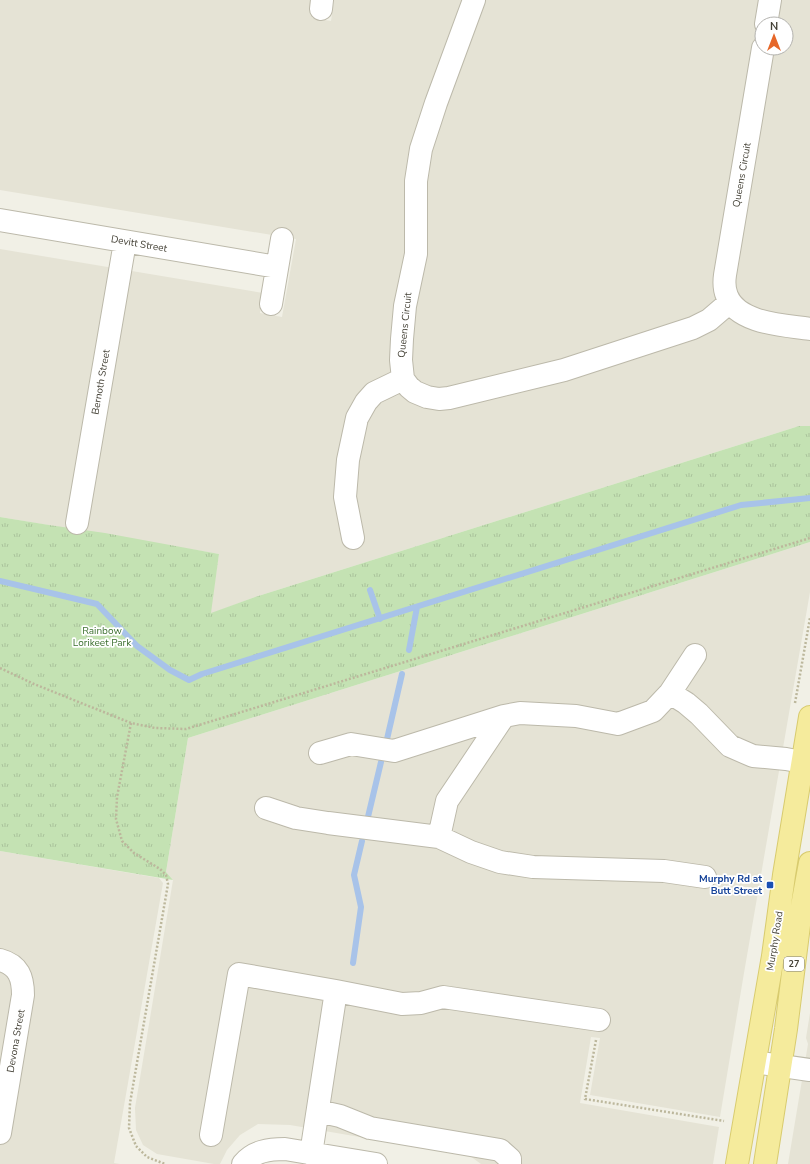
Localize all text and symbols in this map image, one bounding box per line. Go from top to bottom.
north arrow [754,16,794,56]
text: N [770,19,778,34]
street label: Queens Circuit [729,141,755,209]
street label: Devitt Street [110,232,169,256]
street label: Queens Circuit [395,291,415,358]
street label: Bernoth Street [88,348,114,416]
park label: Rainbow Lorikeet Park [73,624,132,650]
place label: Murphy Rd at Butt Street [699,872,762,898]
marker: Murphy Rd at Butt Street [765,880,775,890]
street label: Murphy Road [763,910,787,972]
road number: 27 [784,957,804,971]
street label: Devona Street [4,1008,29,1074]

